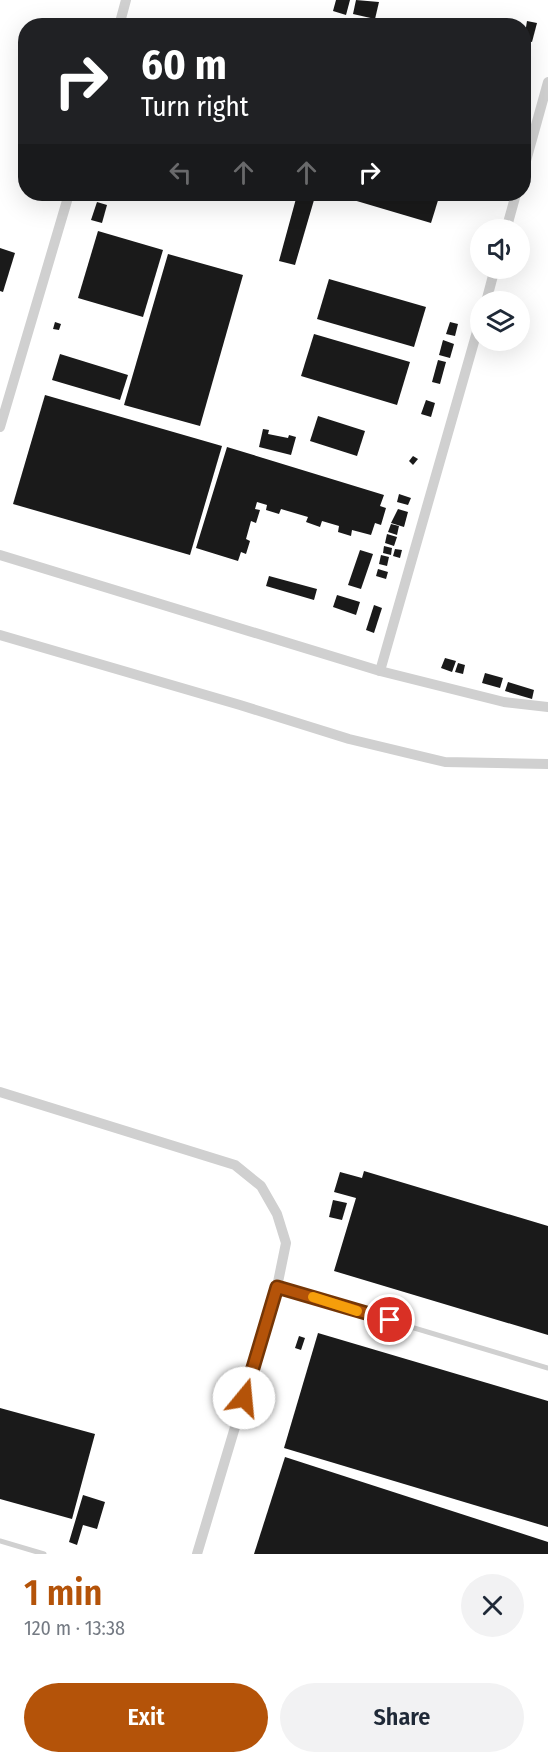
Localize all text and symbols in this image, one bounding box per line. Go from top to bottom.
text: 60 m [141,40,227,90]
icon: right [42,42,120,120]
text: Turn right [141,91,249,123]
icon: left [164,156,197,189]
icon: ahead [227,156,260,189]
icon: ahead [290,156,323,189]
icon: right [353,156,386,189]
map controls [470,219,530,351]
button: sound [470,219,530,279]
button: layers [470,291,530,351]
pin [364,1294,415,1345]
icon: arrive [373,1303,406,1336]
position arrow [212,1366,276,1430]
text: 1 min [24,1571,102,1615]
button: close [461,1574,524,1637]
text: 120 m · 13:38 [24,1616,125,1640]
button: Exit [24,1683,268,1752]
button: Share [280,1683,524,1752]

